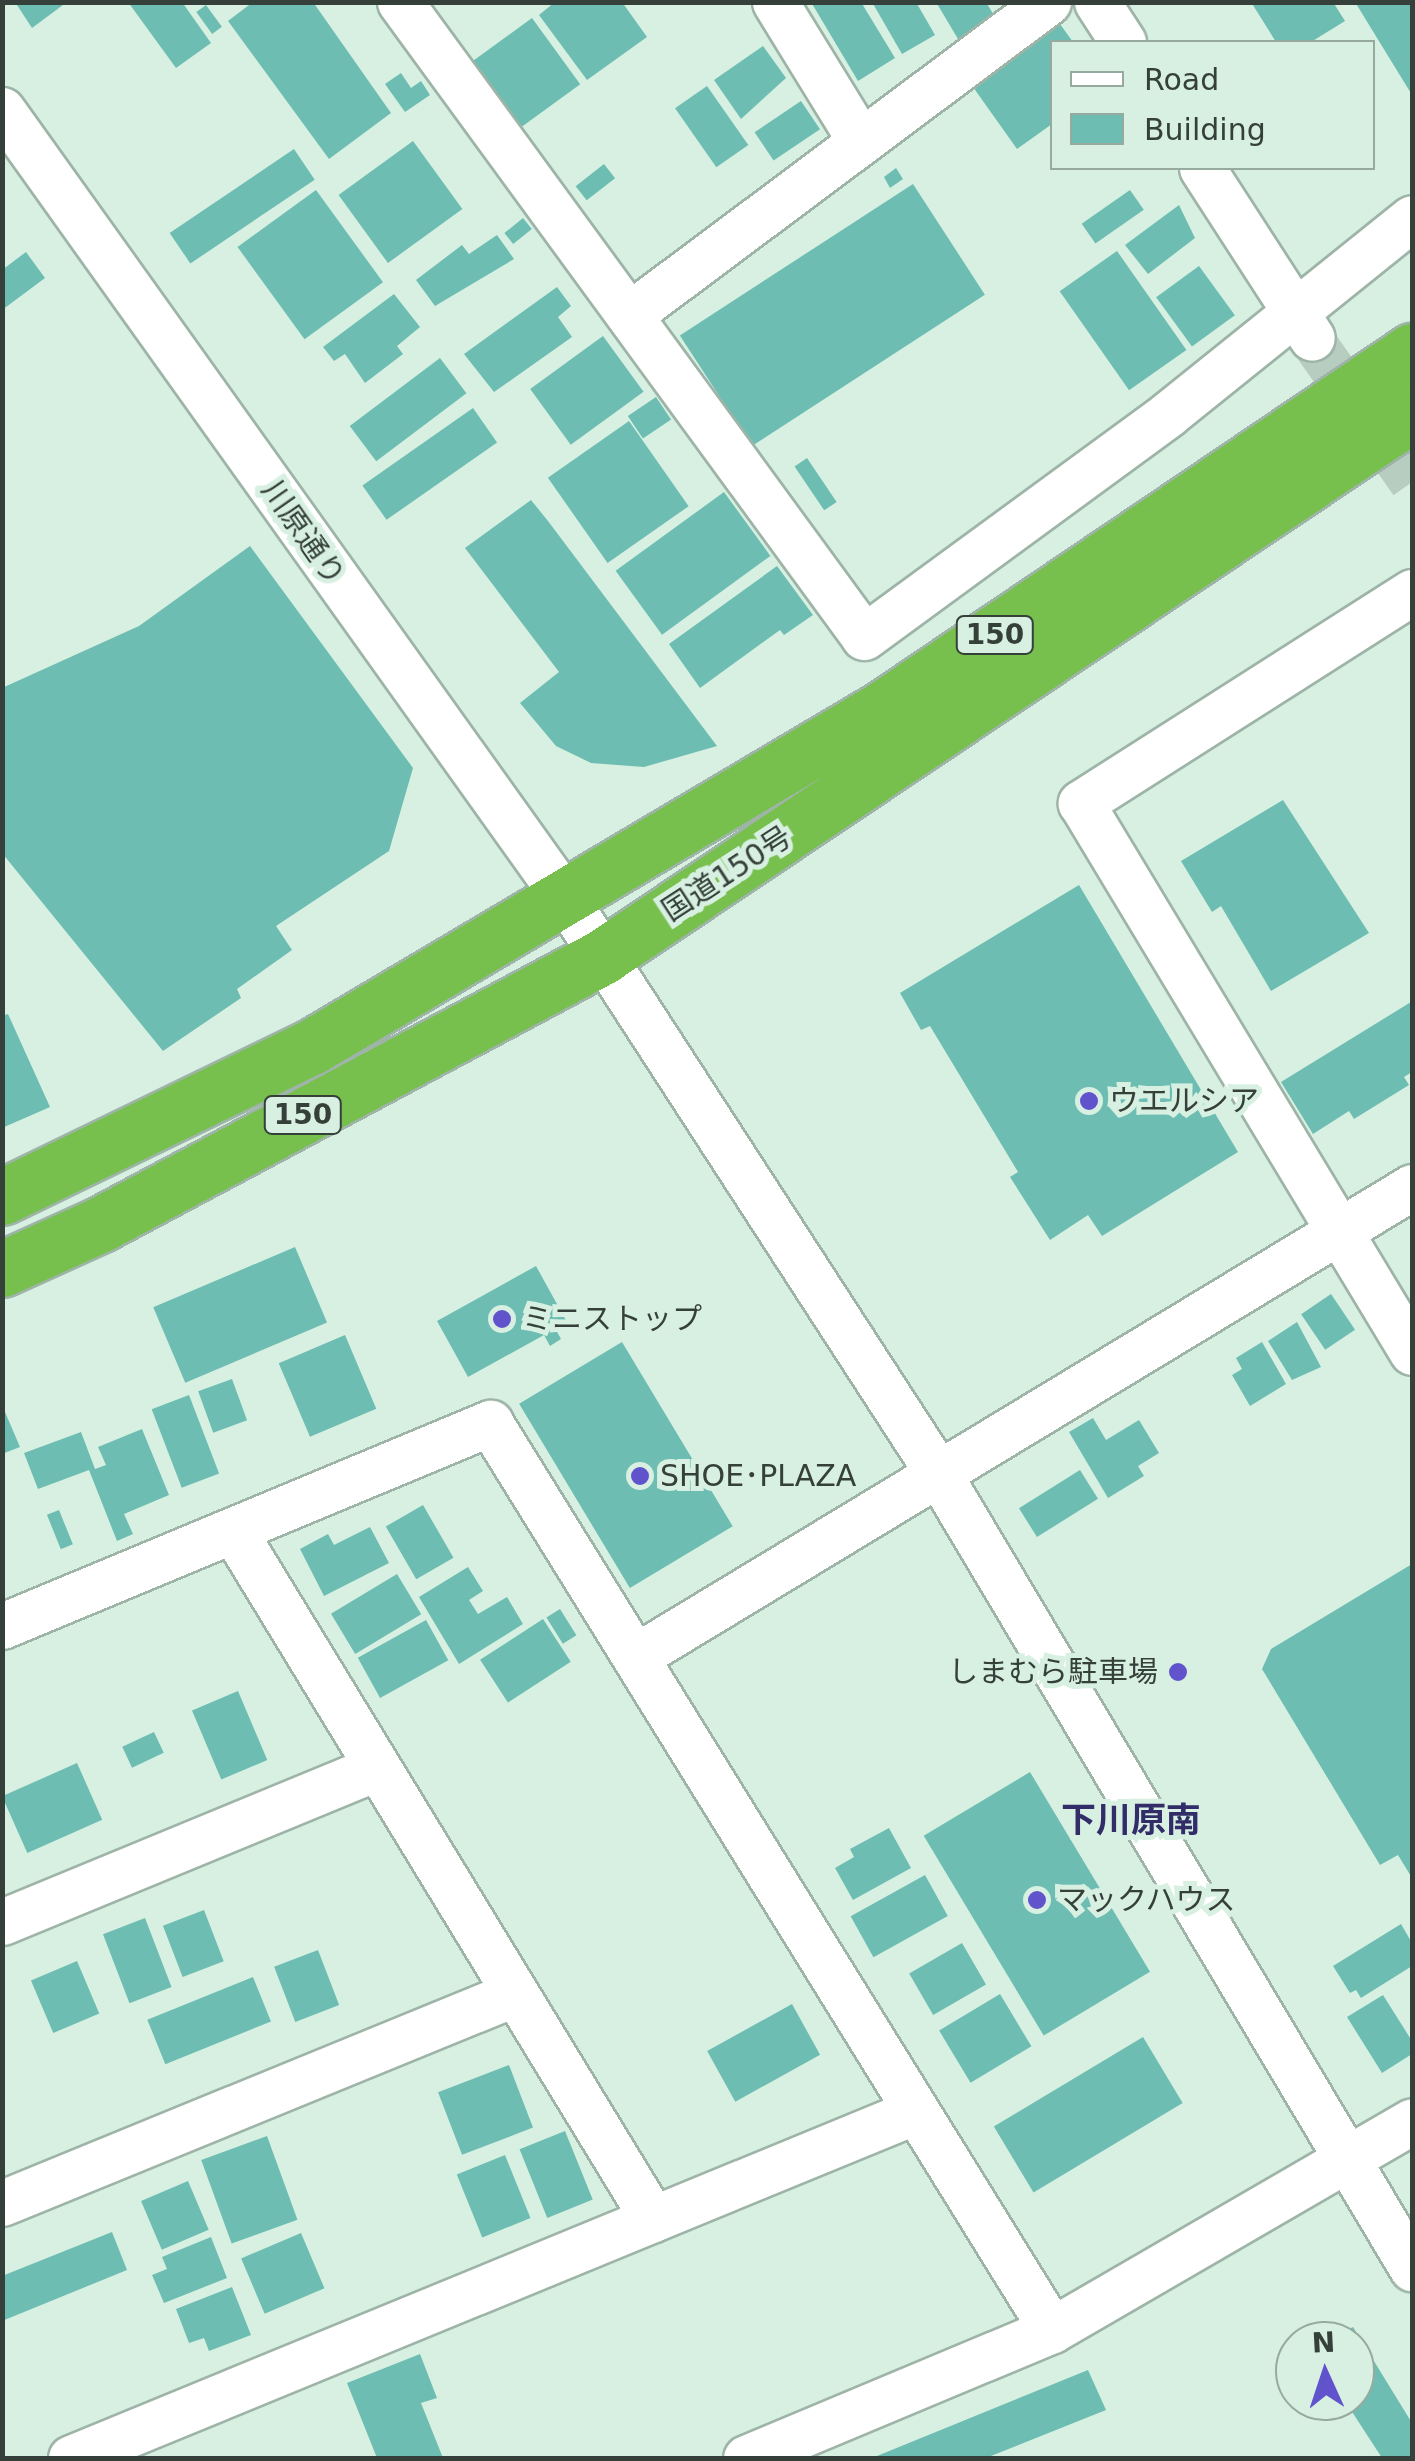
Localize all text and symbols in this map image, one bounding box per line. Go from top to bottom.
legend [1050,40,1375,170]
text: Road [1144,62,1219,97]
text: Building [1144,112,1266,147]
street label: 川原通り [254,474,352,592]
road number: 150 [955,612,1035,658]
street label: 国道150号 [655,819,799,929]
place label: ウエルシア [1109,1083,1259,1119]
marker: ウエルシア [1078,1090,1100,1112]
road number: 150 [263,1092,343,1138]
place label: ミニストップ [522,1301,702,1337]
marker: ミニストップ [491,1308,513,1330]
place label: SHOE･PLAZA [660,1458,856,1494]
marker: SHOE･PLAZA [629,1465,651,1487]
place label: しまむら駐車場 [948,1654,1158,1690]
marker: しまむら駐車場 [1167,1661,1189,1683]
district label: 下川原南 [1061,1799,1201,1841]
place label: マックハウス [1057,1882,1237,1918]
marker: マックハウス [1026,1889,1048,1911]
north arrow [1275,2321,1375,2421]
text: N [1311,2325,1336,2360]

